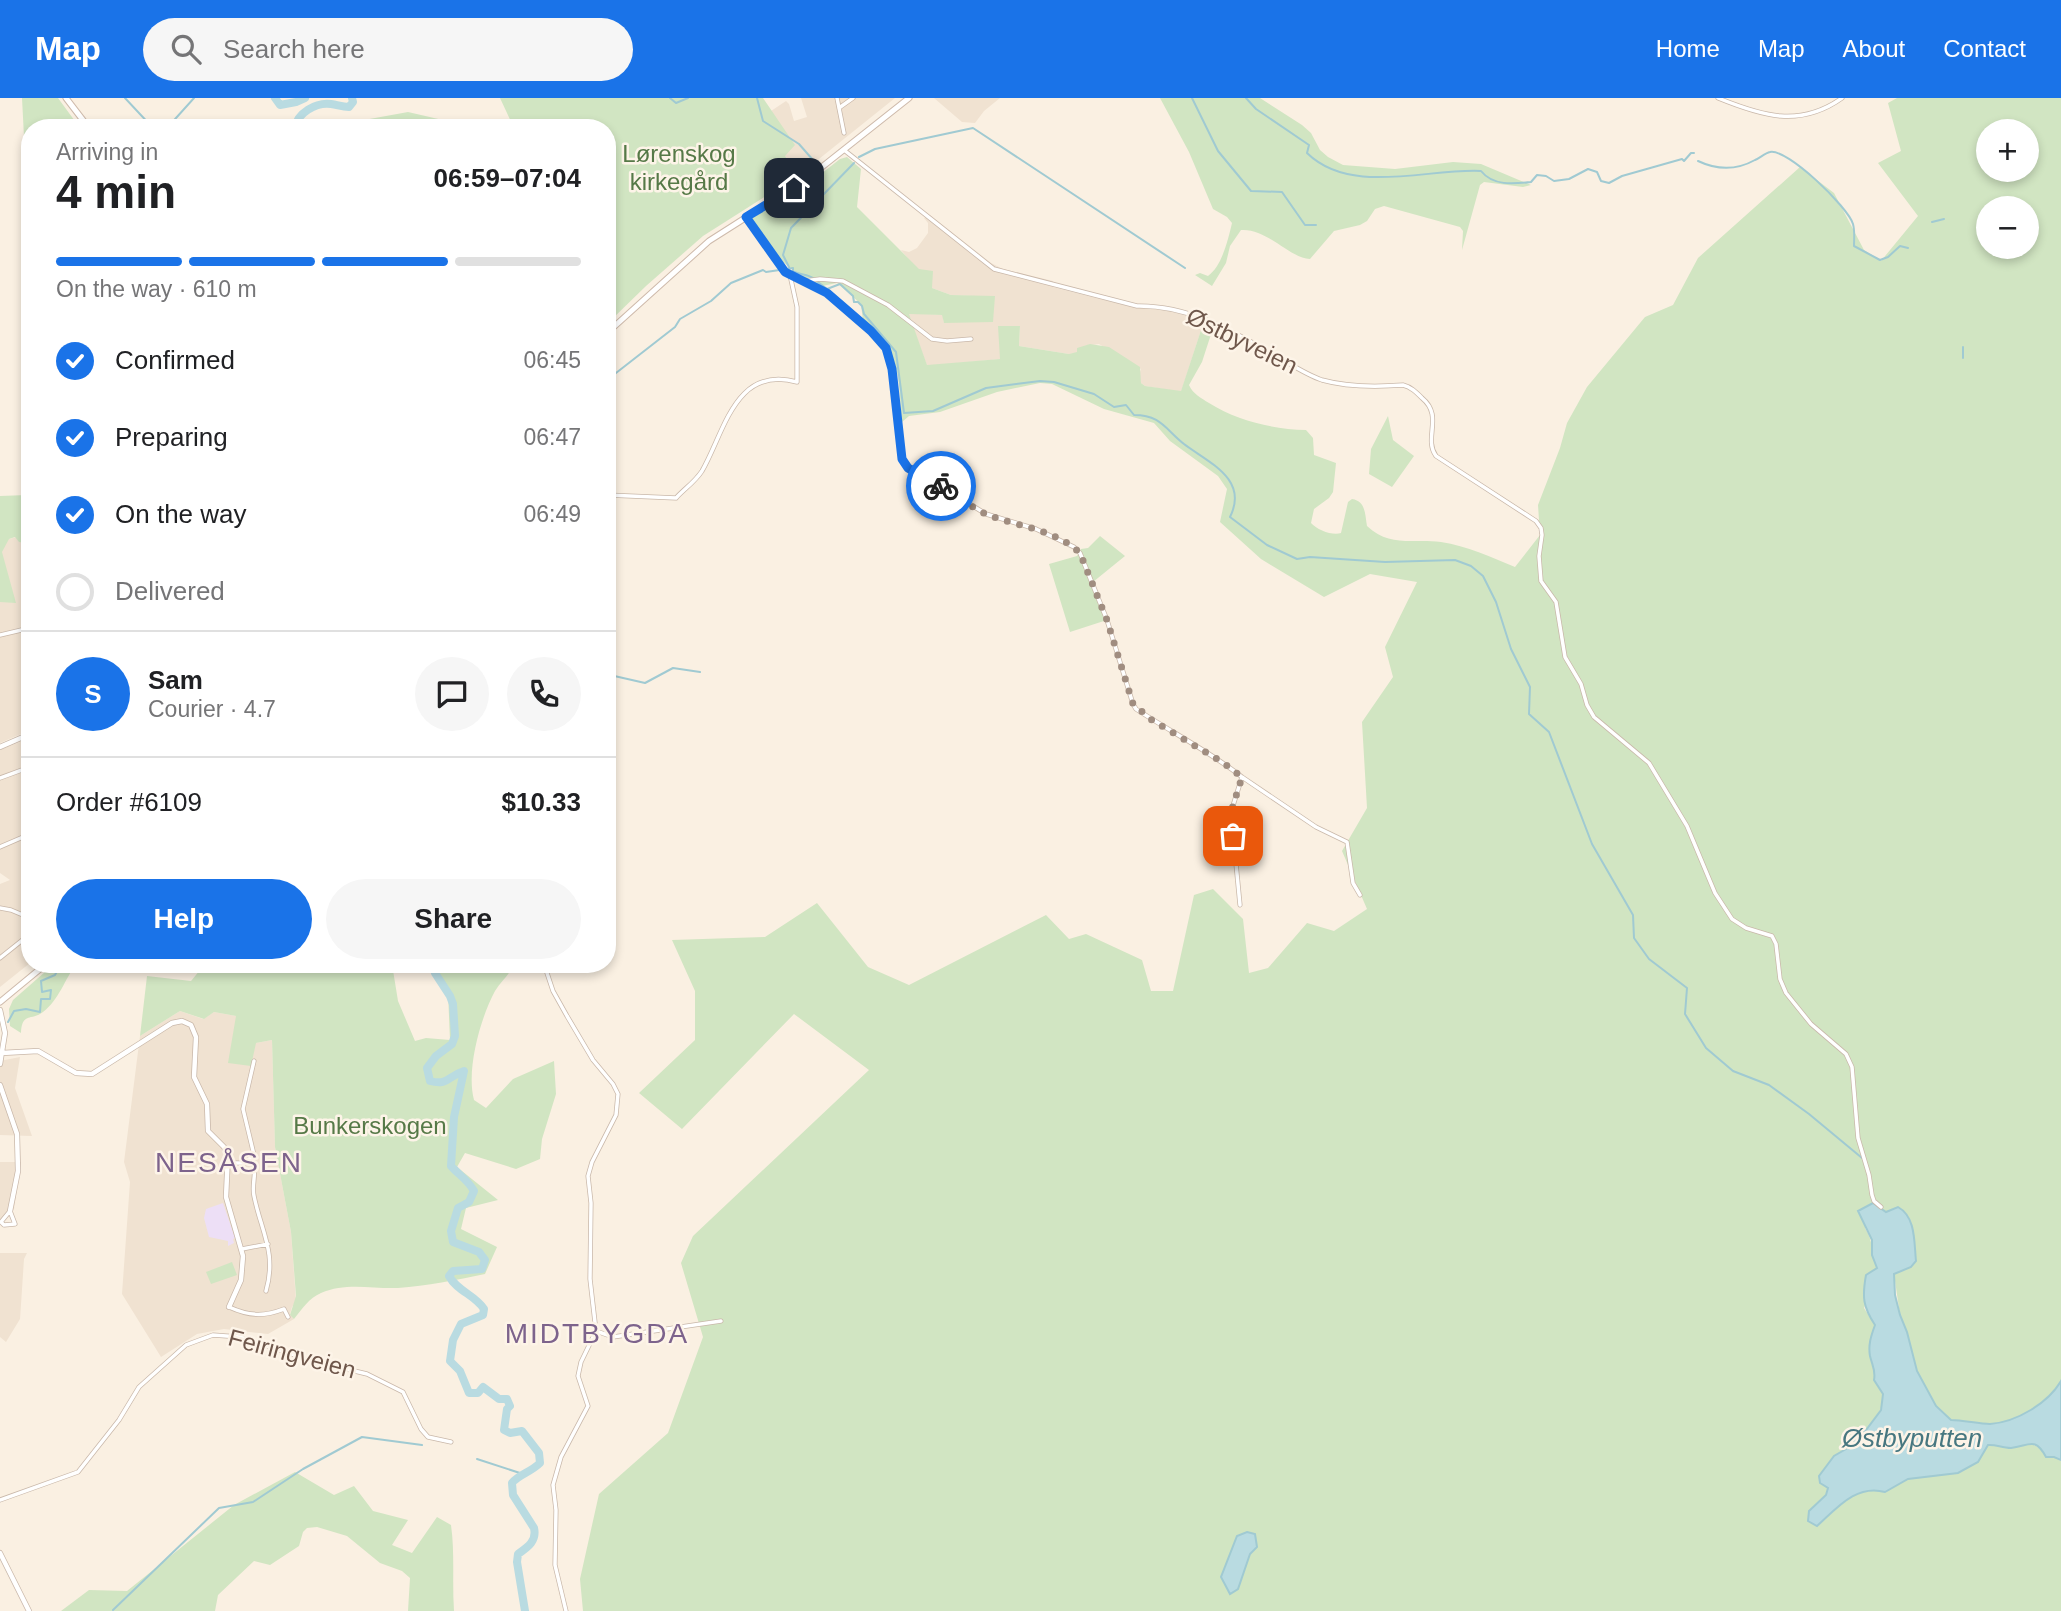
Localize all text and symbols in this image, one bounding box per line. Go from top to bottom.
search box [143,18,633,81]
text: Map [35,30,101,67]
icon: search [167,30,205,68]
text: Search here [223,34,365,64]
text: Home [1656,35,1720,62]
text: Map [1758,35,1805,62]
text: About [1843,35,1905,62]
text: Contact [1943,35,2026,62]
map controls [1976,119,2039,259]
button: + [1976,119,2039,182]
text: Arriving in [56,139,158,165]
park label: Lørenskog kirkegård [622,140,736,195]
pin [764,158,824,218]
text: 06:59–07:04 [434,163,581,193]
text: 4 min [56,166,176,218]
icon: home [775,169,813,207]
button: − [1976,196,2039,259]
text: On the way · 610 m [56,276,257,302]
street label: Østbyveien [1182,302,1302,379]
icon: check [56,342,94,380]
text: Confirmed [115,345,235,375]
text: 06:45 [523,347,581,373]
icon: check [56,419,94,457]
text: Preparing [115,422,228,452]
text: 06:47 [523,424,581,450]
courier [906,451,976,521]
icon: bike [922,467,960,505]
icon: check [56,496,94,534]
text: On the way [115,499,247,529]
text: 06:49 [523,501,581,527]
text: Delivered [115,576,225,606]
button: chat [415,657,489,731]
button: phone [507,657,581,731]
text: Sam [148,665,203,695]
text: S [84,679,102,709]
text: Courier · 4.7 [148,696,276,722]
text: Order #6109 [56,787,202,817]
text: $10.33 [501,787,581,817]
pin [1203,806,1263,866]
icon: bag [1214,817,1252,855]
button: Help [56,879,312,959]
button: Share [326,879,581,959]
park label: Bunkerskogen [293,1112,447,1139]
district label: NESÅSEN [155,1147,303,1178]
district label: MIDTBYGDA [505,1318,689,1349]
street label: Feiringveien [225,1324,359,1383]
water label: Østbyputten [1841,1423,1982,1453]

